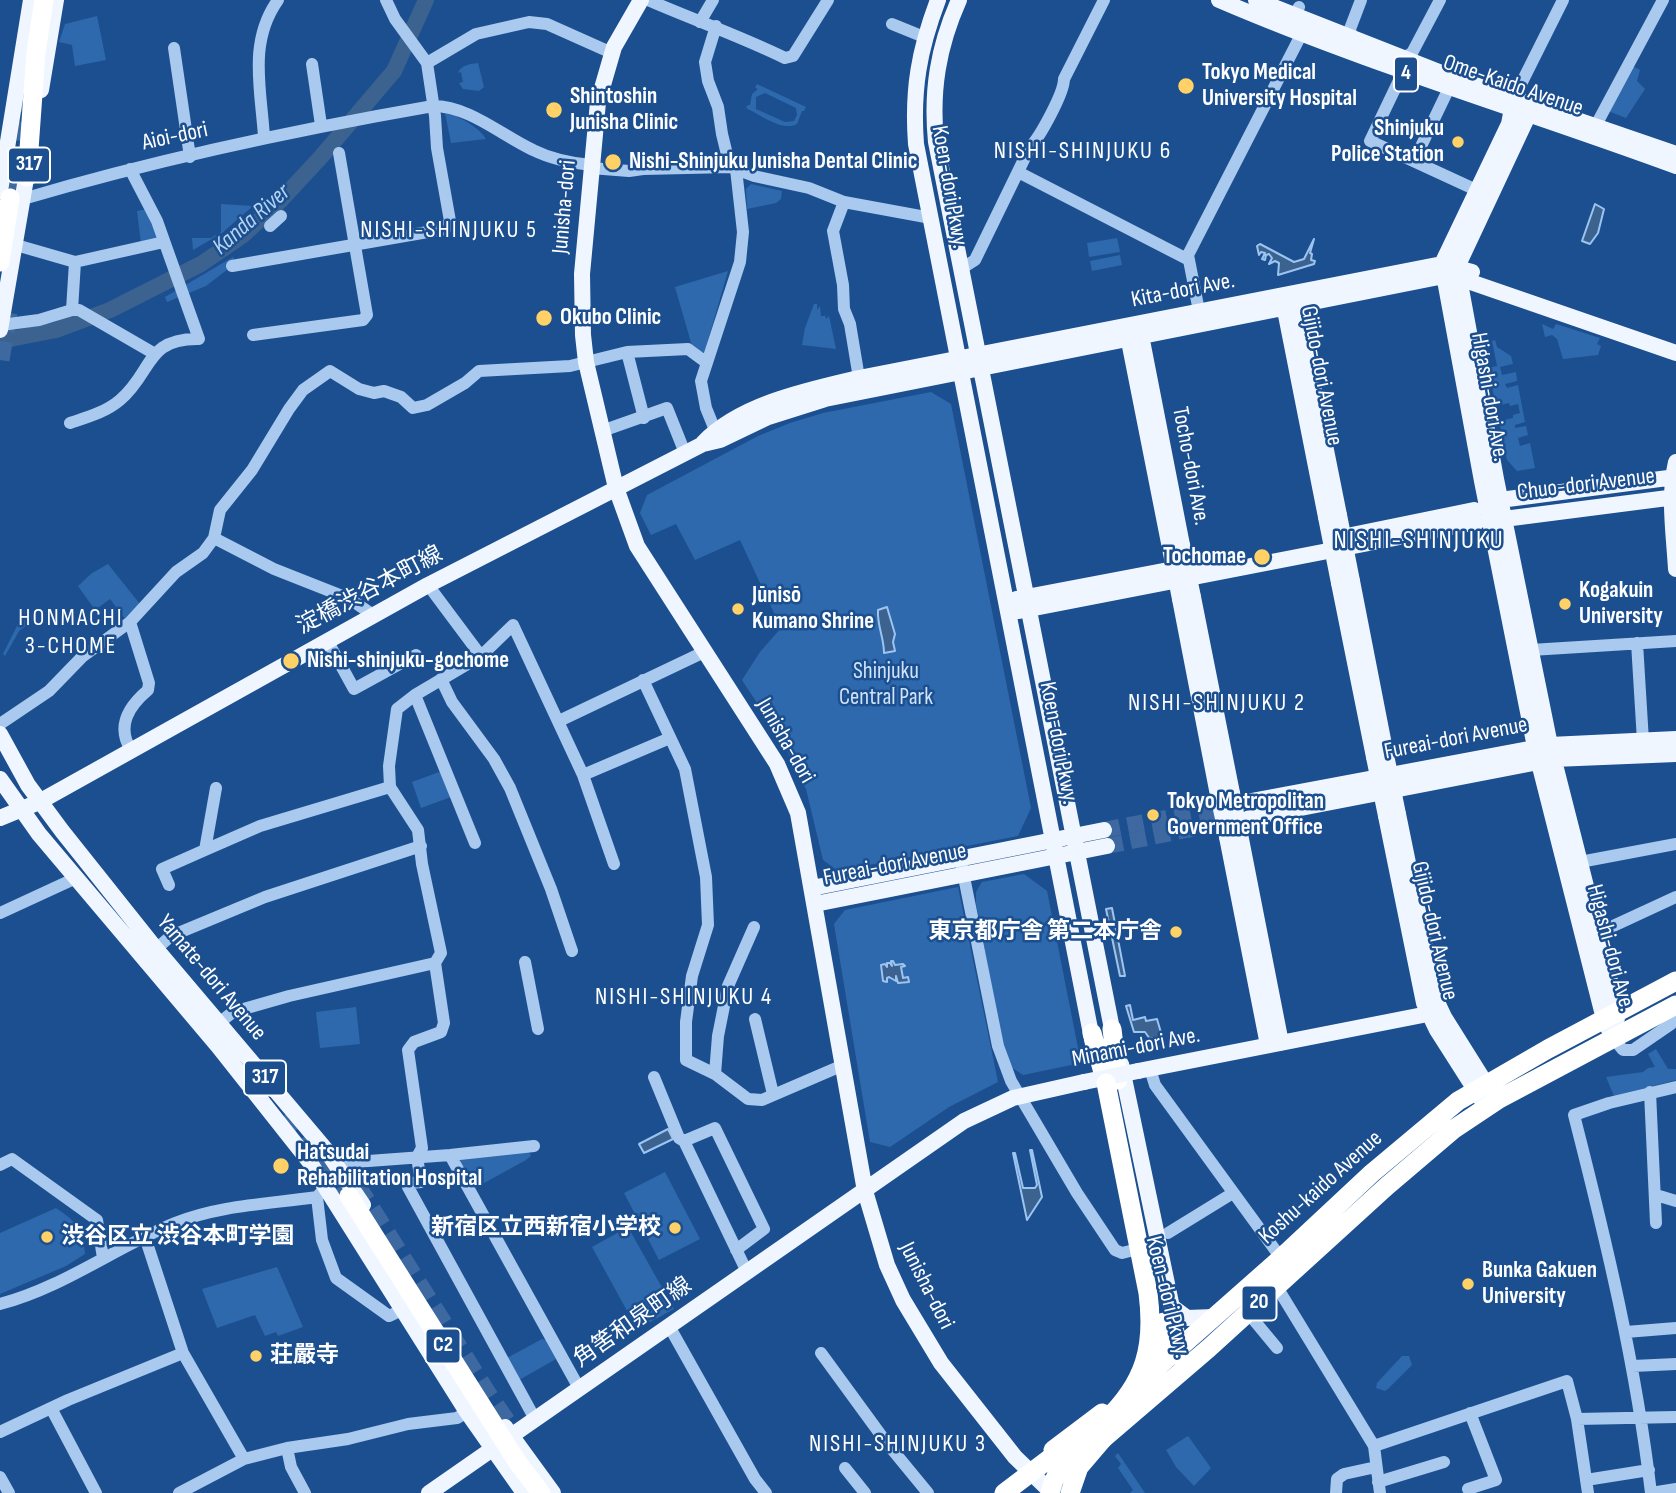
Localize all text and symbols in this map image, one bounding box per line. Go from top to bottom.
street label: Ome-Kaido Avenue [1439,49,1587,123]
road number: 4 [1394,56,1418,92]
place label: Tokyo Medical University Hospital [1202,59,1357,113]
marker: Tokyo Medical University Hospital [1176,76,1196,96]
place label: Shintoshin Junisha Clinic [570,83,678,137]
marker: Shintoshin Junisha Clinic [544,100,564,120]
place label: Shinjuku Police Station [1331,115,1444,169]
street label: Aioi-dori [140,117,210,157]
street label: Koen-dori Pkwy. [925,123,973,251]
marker: Shinjuku Police Station [1450,134,1466,150]
district label: NISHI-SHINJUKU 6 [996,138,1170,166]
road number: 317 [8,148,50,182]
place label: Nishi-Shinjuku Junisha Dental Clinic [629,148,917,176]
marker: Nishi-Shinjuku Junisha Dental Clinic [603,152,623,172]
street label: Junisha-dori [547,159,583,255]
water label: Kanda River [207,178,297,262]
district label: NISHI-SHINJUKU 5 [362,217,536,245]
street label: Kita-dori Ave. [1129,267,1237,315]
place label: Okubo Clinic [560,304,661,332]
street label: Gijido-dori Avenue [1294,304,1348,448]
marker: Okubo Clinic [534,308,554,328]
street label: Higashi-dori Ave. [1464,331,1514,463]
street label: Tocho-dori Ave. [1165,404,1215,528]
street label: Chuo-dori Avenue [1516,463,1656,507]
district label: NISHI-SHINJUKU [1335,525,1503,557]
street label: 淀橋渋谷本町線 [292,541,448,641]
place label: Tochomae [1163,543,1246,571]
marker: Tochomae [1252,547,1272,567]
place label: Kogakuin University [1579,577,1663,631]
place label: Jūnisō Kumano Shrine [752,582,874,636]
marker: Kogakuin University [1557,596,1573,612]
marker: Jūnisō Kumano Shrine [730,601,746,617]
district label: HONMACHI 3-CHOME [19,605,123,661]
place label: Nishi-shinjuku-gochome [307,647,509,675]
marker: Nishi-shinjuku-gochome [281,651,301,671]
park label: Shinjuku Central Park [839,658,933,712]
street label: Koen-dori Pkwy. [1033,679,1083,807]
district label: NISHI-SHINJUKU 2 [1130,690,1304,718]
street label: Junisha-dori [750,693,820,789]
street label: Fureai-dori Avenue [1382,712,1530,766]
place label: Tokyo Metropolitan Government Office [1167,788,1324,842]
marker: Tokyo Metropolitan Government Office [1145,807,1161,823]
street label: Fureai-dori Avenue [821,838,969,892]
street label: Gijido-dori Avenue [1405,859,1463,1003]
street label: Higashi-dori Ave. [1580,882,1640,1014]
street label: Yamate-dori Avenue [150,910,272,1046]
place label: 東京都庁舎 第二本庁舎 [928,918,1162,946]
marker: 東京都庁舎 第二本庁舎 [1168,924,1184,940]
district label: NISHI-SHINJUKU 4 [597,984,771,1012]
street label: Minami-dori Ave. [1070,1022,1202,1074]
road number: 317 [244,1060,286,1096]
street label: Koshu-kaido Avenue [1254,1125,1388,1251]
place label: Hatsudai Rehabilitation Hospital [297,1139,482,1193]
marker: Hatsudai Rehabilitation Hospital [271,1156,291,1176]
place label: 新宿区立西新宿小学校 [431,1214,661,1242]
marker: 新宿区立西新宿小学校 [667,1220,683,1236]
place label: 渋谷区立 渋谷本町学園 [61,1223,295,1251]
marker: 渋谷区立 渋谷本町学園 [39,1229,55,1245]
street label: Koen-dori Pkwy. [1139,1233,1195,1361]
street label: Junisha-dori [892,1238,960,1334]
place label: Bunka Gakuen University [1482,1257,1597,1311]
street label: 角筈和泉町線 [569,1272,697,1374]
marker: Bunka Gakuen University [1460,1276,1476,1292]
road number: 20 [1242,1286,1276,1320]
road number: C2 [426,1328,460,1364]
place label: 荘嚴寺 [270,1342,339,1370]
marker: 荘嚴寺 [248,1348,264,1364]
district label: NISHI-SHINJUKU 3 [811,1431,985,1459]

